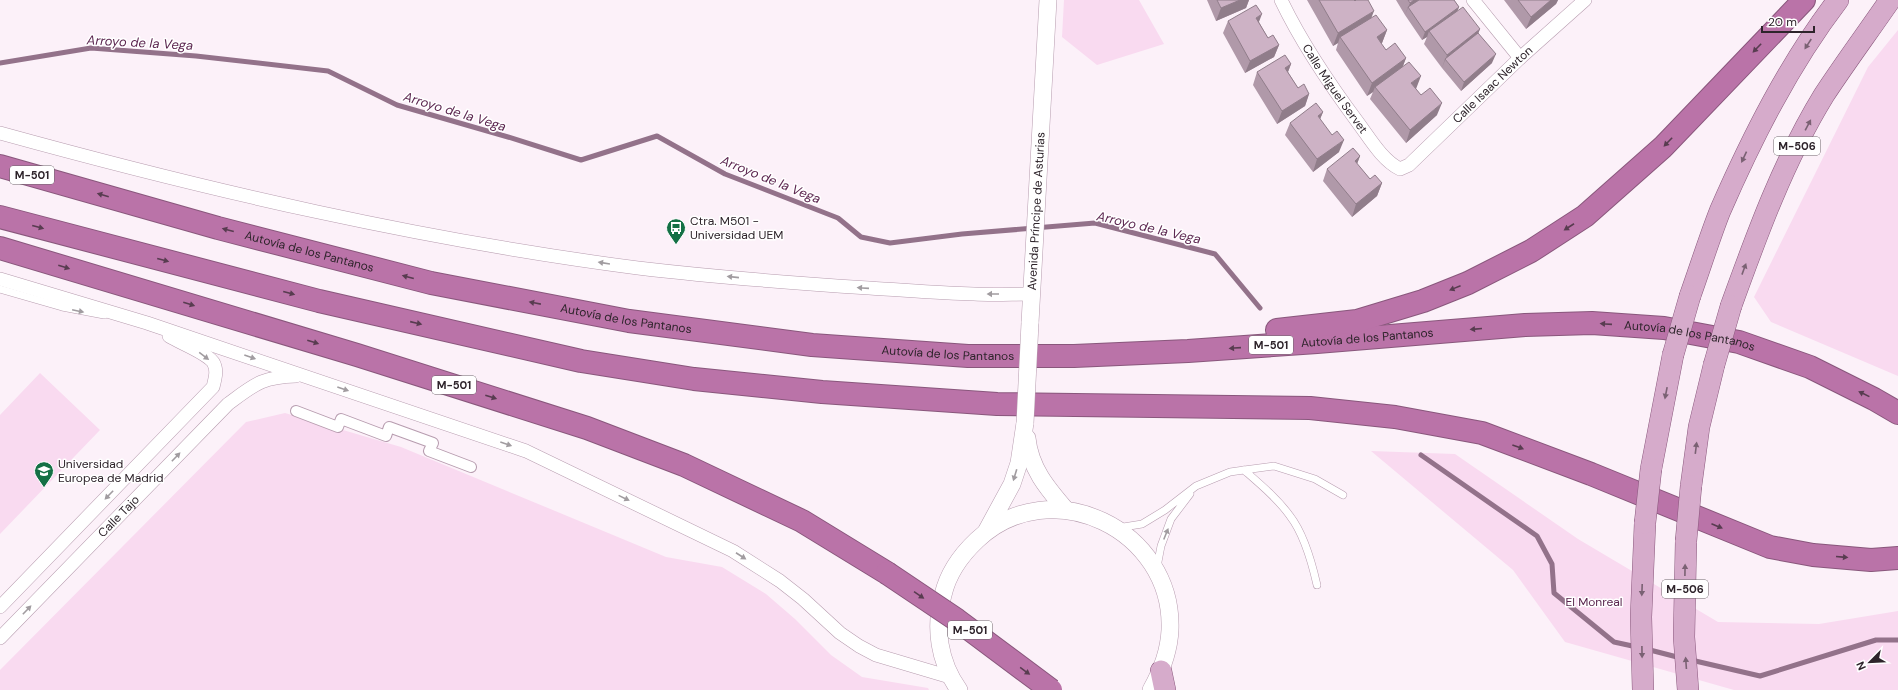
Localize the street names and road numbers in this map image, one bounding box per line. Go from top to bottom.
street label: Calle Miguel Servet [1298,41,1371,137]
street label: Calle Isaac Newton [1449,42,1536,127]
street label: Avenida Príncipe de Asturias [1024,132,1049,291]
road number: M-506 [1774,137,1820,155]
road number: M-501 [10,166,54,184]
street label: Autovía de los Pantanos [243,227,376,276]
street label: Autovía de los Pantanos [559,300,693,337]
street label: Autovía de los Pantanos [1624,317,1757,355]
street label: Autovía de los Pantanos [1300,325,1434,351]
road number: M-501 [1249,336,1293,354]
street label: Autovía de los Pantanos [881,342,1014,364]
road number: M-501 [432,376,476,394]
street label: Calle Tajo [94,492,143,541]
road number: M-506 [1662,580,1708,598]
road number: M-501 [948,621,992,639]

